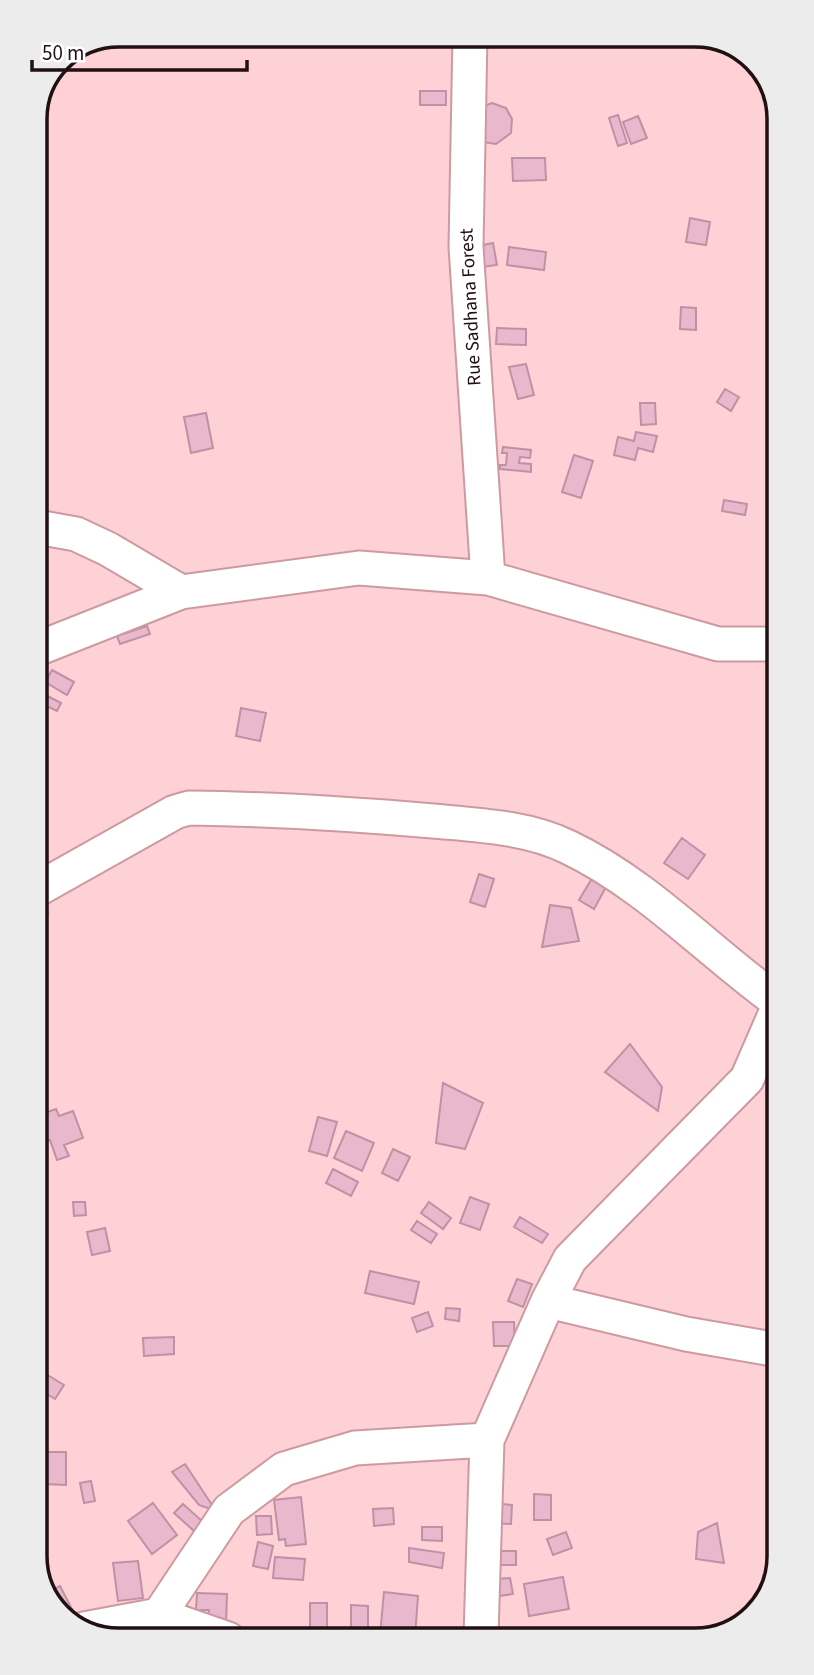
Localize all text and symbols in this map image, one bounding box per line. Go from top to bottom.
scale bar [32,28,247,72]
text: 50 m [42,38,84,68]
street label: Rue Sadhana Forest [453,227,489,386]

